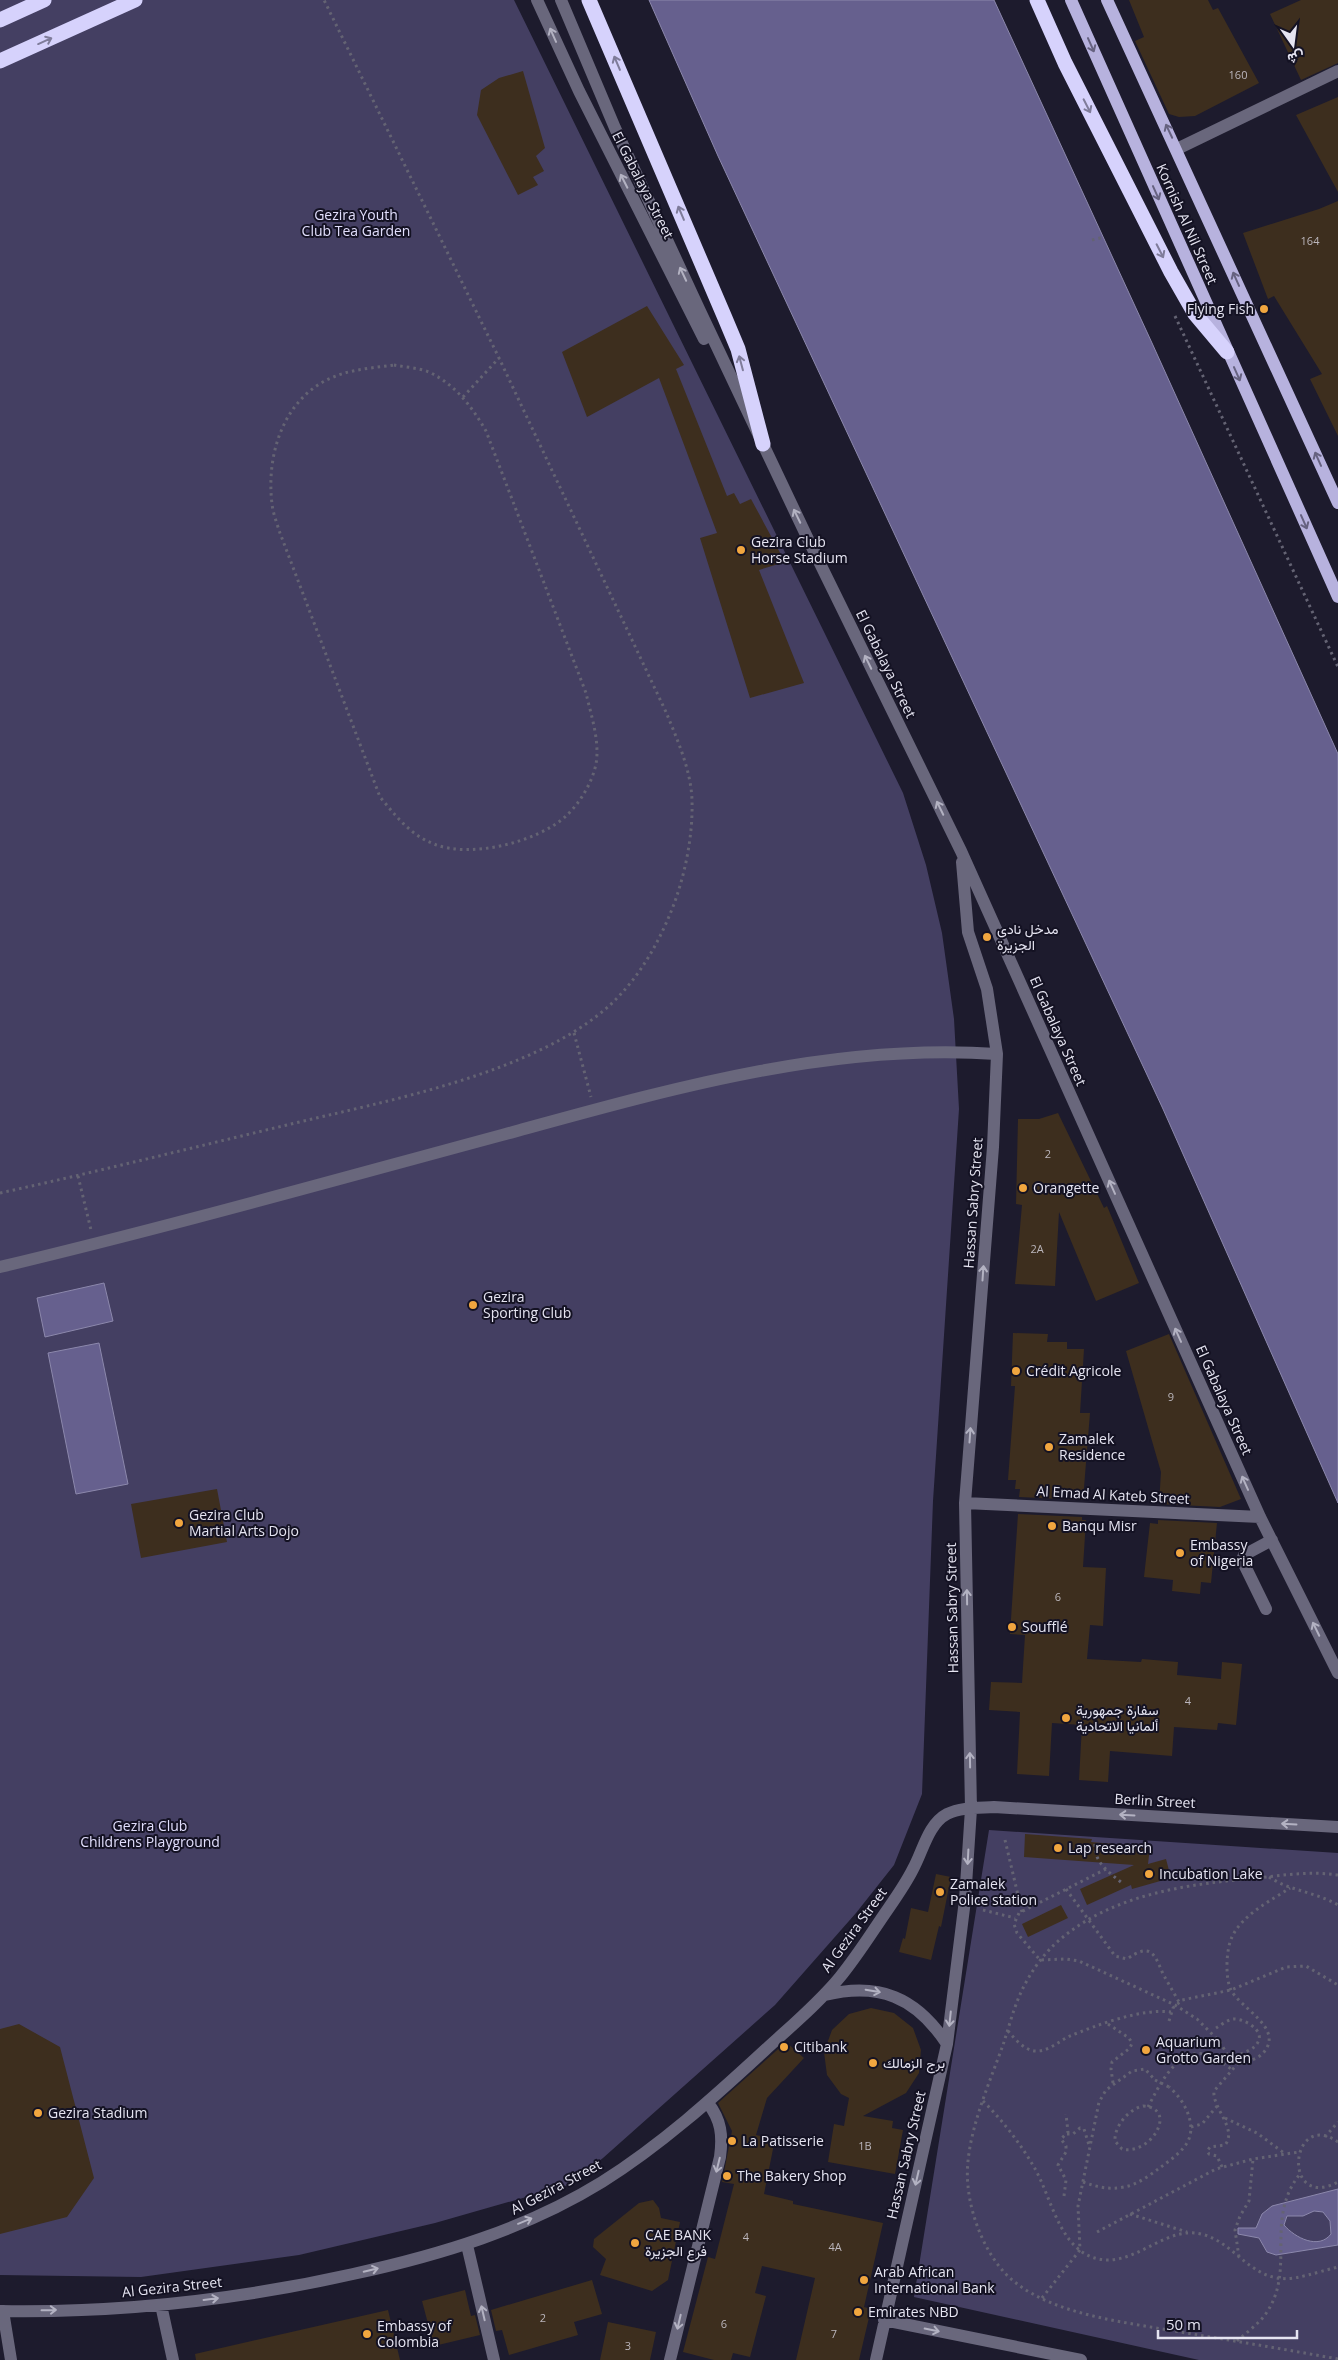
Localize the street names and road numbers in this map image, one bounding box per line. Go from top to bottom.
street label: El Gabalaya Street [608,128,679,242]
street label: Kornish Al Nil Street [1152,161,1223,287]
street label: El Gabalaya Street [852,607,921,721]
street label: El Gabalaya Street [1026,973,1091,1089]
street label: Hassan Sabry Street [958,1137,987,1269]
street label: El Gabalaya Street [1192,1342,1257,1458]
street label: Al Emad Al Kateb Street [1036,1481,1190,1508]
street label: Hassan Sabry Street [941,1542,962,1674]
street label: Berlin Street [1114,1789,1196,1812]
street label: Al Gezira Street [816,1884,891,1976]
street label: Hassan Sabry Street [882,2089,929,2221]
street label: Al Gezira Street [507,2155,605,2219]
street label: Al Gezira Street [121,2272,223,2301]

